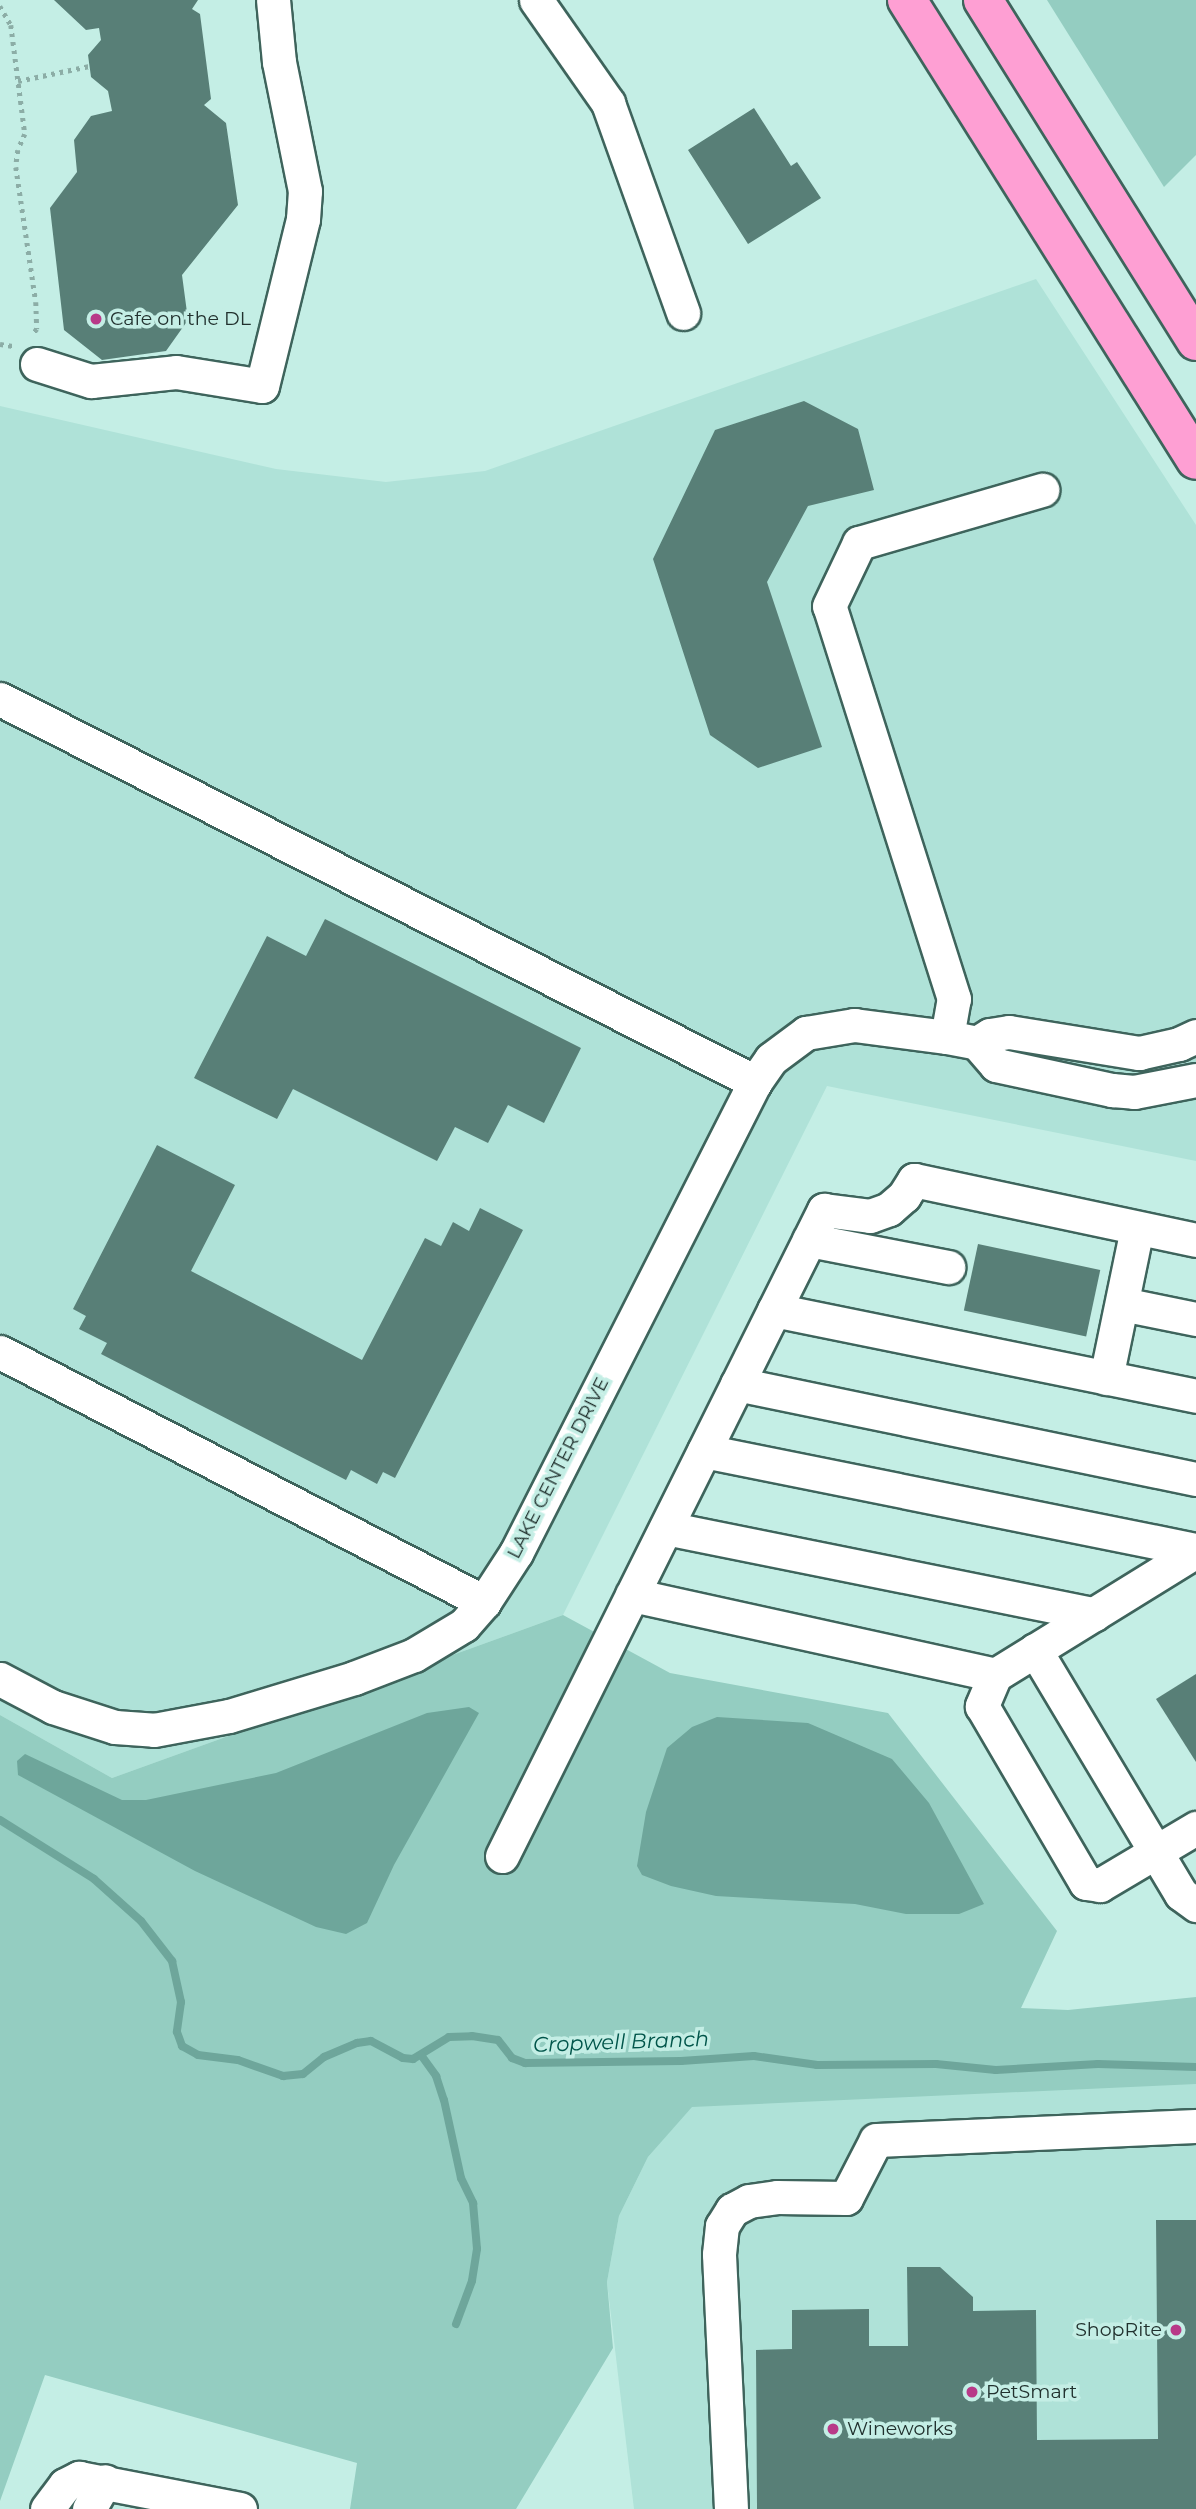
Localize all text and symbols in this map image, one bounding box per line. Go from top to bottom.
place label: Cafe on the DL [110,308,251,330]
marker: Cafe on the DL [88,311,104,327]
street label: LAKE CENTER DRIVE [502,1373,614,1563]
water label: Cropwell Branch [532,2026,710,2058]
place label: ShopRite [1075,2319,1162,2341]
marker: ShopRite [1168,2322,1184,2338]
place label: PetSmart [986,2381,1077,2403]
marker: PetSmart [964,2384,980,2400]
place label: Wineworks [847,2418,953,2440]
marker: Wineworks [825,2421,841,2437]

